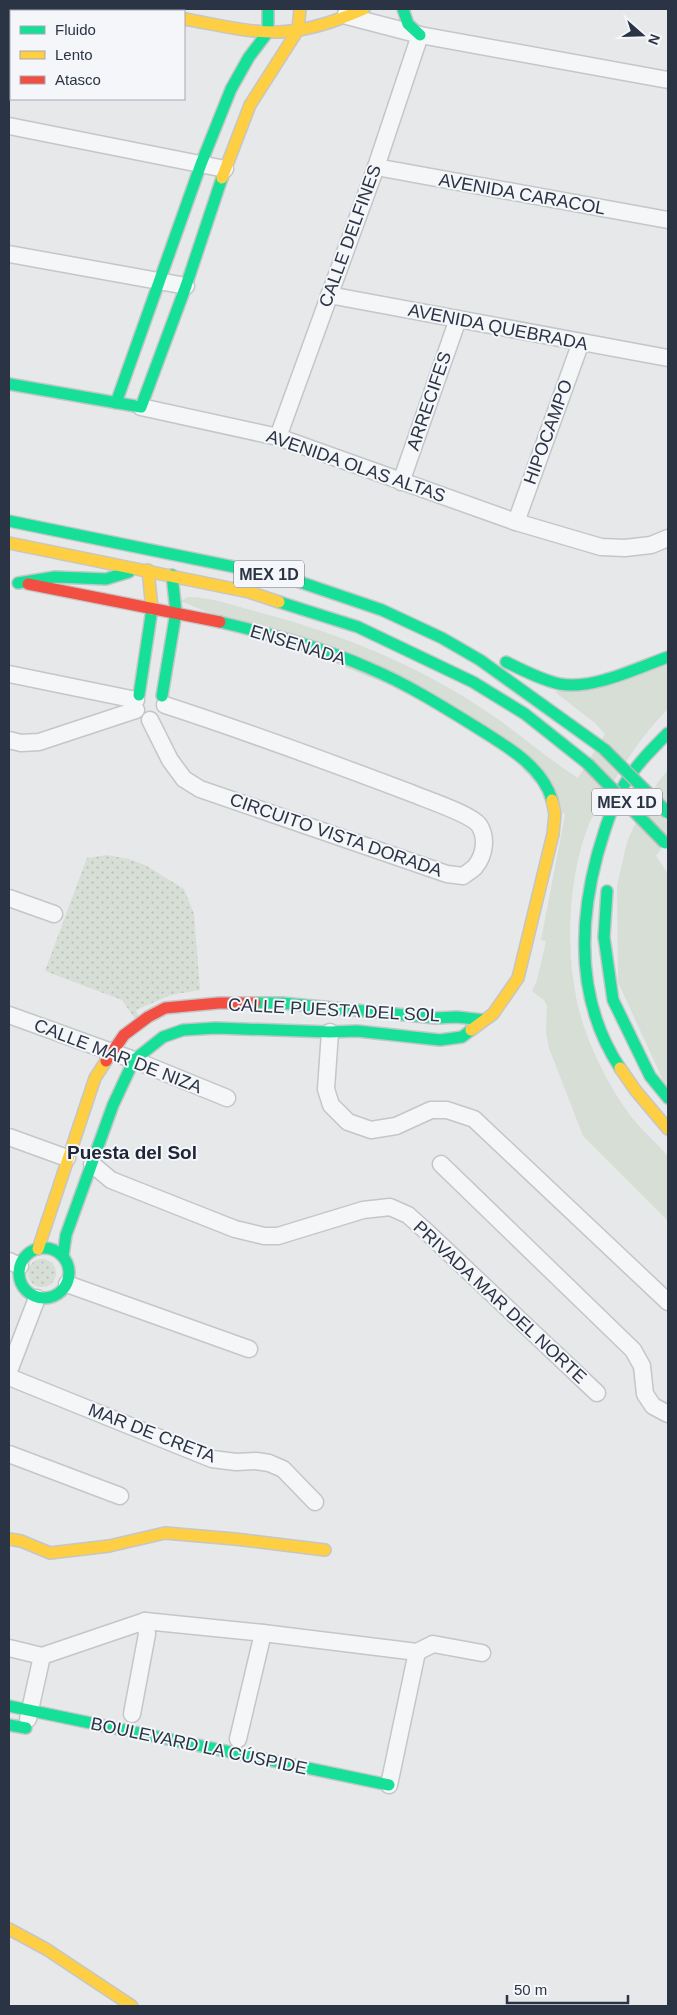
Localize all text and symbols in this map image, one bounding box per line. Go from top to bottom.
legend [10,10,185,100]
north arrow [617,10,667,60]
text: Fluido [55,21,96,38]
text: N [645,32,663,47]
text: Lento [55,46,93,63]
text: Atasco [55,71,101,88]
street label: CALLE DELFINES [315,162,385,310]
street label: AVENIDA CARACOL [437,170,607,218]
street label: AVENIDA QUEBRADA [406,300,590,354]
street label: ARRECIFES [403,349,455,453]
street label: HIPOCAMPO [520,377,576,487]
street label: AVENIDA OLAS ALTAS [264,426,448,506]
road number: MEX 1D [234,560,304,588]
street label: ENSENADA [248,621,348,669]
street label: CIRCUITO VISTA DORADA [227,789,445,881]
road number: MEX 1D [592,789,662,816]
street label: CALLE PUESTA DEL SOL [228,994,440,1026]
street label: CALLE MAR DE NIZA [31,1015,205,1097]
district label: Puesta del Sol [67,1142,197,1163]
street label: PRIVADA MAR DEL NORTE [410,1217,590,1387]
street label: MAR DE CRETA [86,1400,218,1466]
street label: BOULEVARD LA CÚSPIDE [89,1712,309,1779]
scale bar [507,1972,628,2004]
text: 50 m [514,1981,547,1998]

